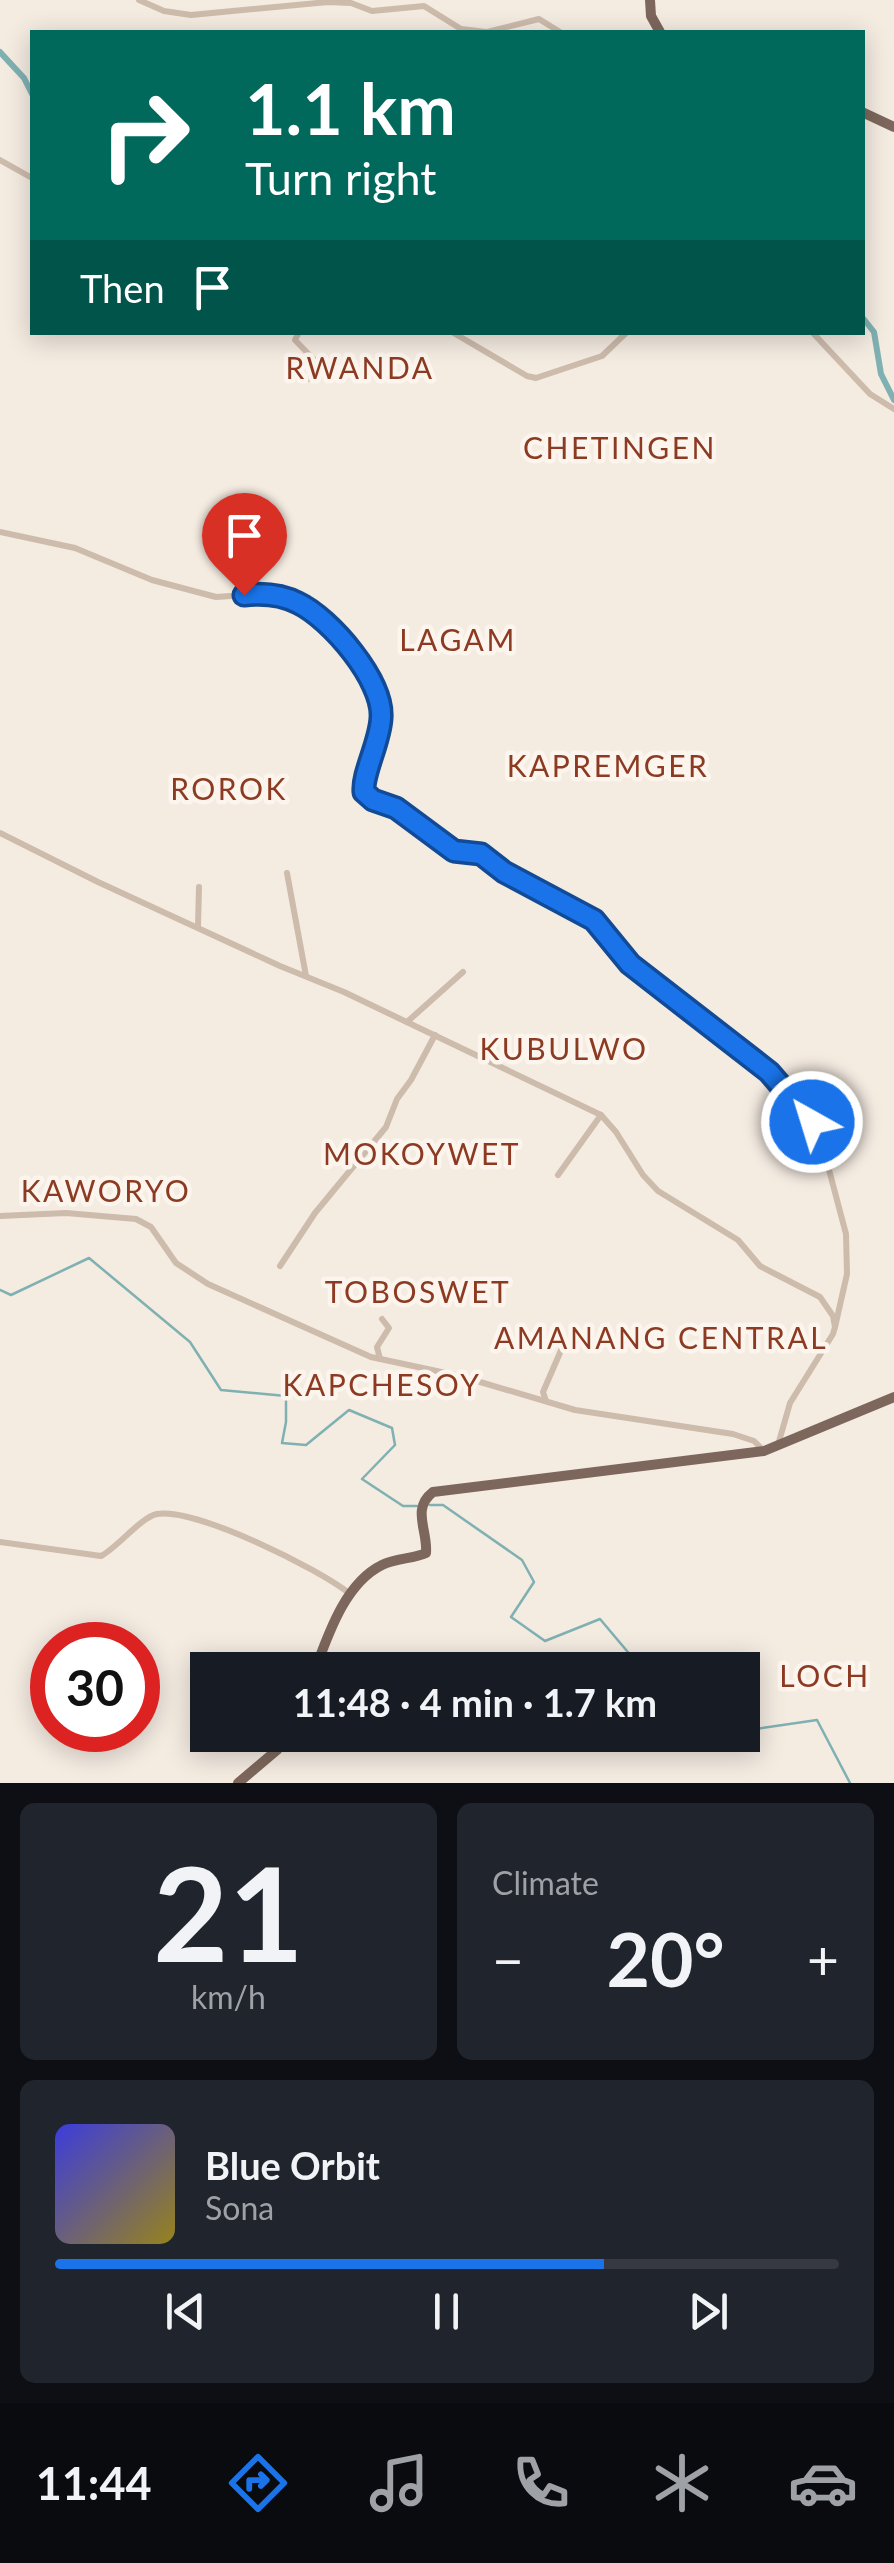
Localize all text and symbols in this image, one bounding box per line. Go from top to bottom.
text: 1.1 km [245,66,456,150]
icon: right [80,70,210,200]
text: Turn right [245,151,436,205]
icon: arrive [185,260,240,315]
text: Then [80,265,165,311]
district label: RWANDA [286,349,435,385]
district label: CHETINGEN [523,429,717,465]
pin [202,493,287,596]
icon: arrive [217,508,272,563]
district label: LAGAM [399,621,517,657]
district label: KAPREMGER [507,747,709,783]
district label: ROROK [170,770,288,806]
district label: KUBULWO [479,1030,649,1066]
position arrow [760,1070,864,1174]
district label: MOKOYWET [323,1135,521,1171]
district label: KAWORYO [21,1172,191,1208]
district label: TOBOSWET [325,1273,511,1309]
district label: AMANANG CENTRAL [494,1319,828,1355]
district label: KAPCHESOY [283,1366,481,1402]
speed limit sign: 30 [30,1622,160,1752]
district label: LOCH [779,1657,871,1693]
text: 11:48 · 4 min · 1.7 km [293,1679,657,1725]
text: 21 [153,1834,304,1990]
text: Climate [492,1863,599,1902]
text: 20° [606,1913,725,2003]
text: − [492,1926,524,1992]
text: + [807,1926,839,1992]
text: km/h [191,1977,266,2016]
text: Blue Orbit [205,2142,380,2188]
text: Sona [205,2188,274,2227]
icon: previous [158,2284,213,2339]
icon: pause [419,2284,474,2339]
icon: next [681,2284,736,2339]
icon: directions [223,2448,293,2518]
icon: music [364,2448,434,2518]
icon: phone [506,2448,576,2518]
icon: climate [647,2448,717,2518]
icon: car [788,2448,858,2518]
text: 11:44 [36,2456,152,2510]

